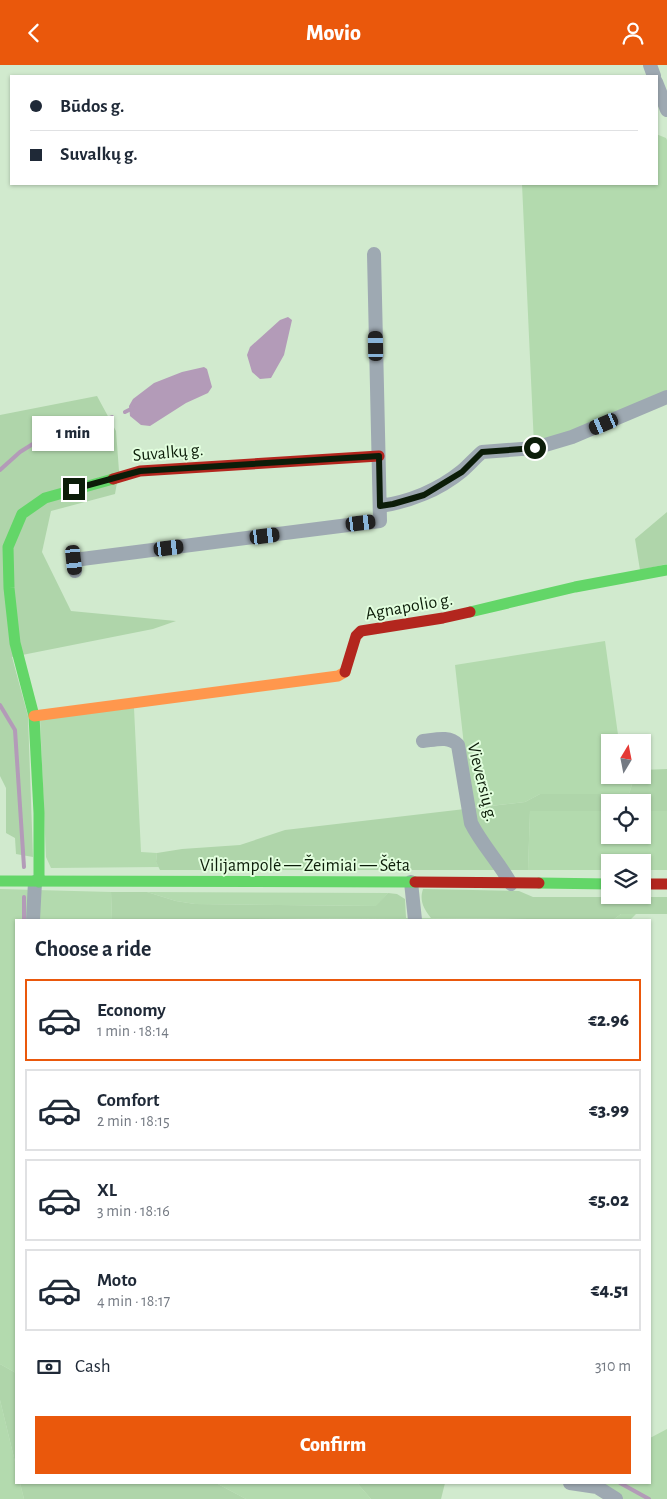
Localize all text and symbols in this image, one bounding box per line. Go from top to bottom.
icon: back [20,19,48,47]
icon: person [619,19,647,47]
text: Movio [306,22,361,44]
text: Būdos g. [60,97,124,116]
text: Suvalkų g. [60,145,138,164]
car [368,331,383,361]
car [587,411,620,437]
callout: 1 min [33,417,115,451]
text: 1 min [56,425,90,441]
route start [524,437,546,459]
street label: Suvalkų g. [132,441,204,465]
route end [63,478,85,500]
car [345,514,376,532]
car [249,527,280,545]
car [153,539,184,557]
car [64,544,83,576]
street label: Agnapolio g. [364,590,454,624]
north arrow [601,734,651,784]
map controls [601,734,651,904]
street label: Vieversių g. [464,741,500,823]
button: locate [601,794,651,844]
street label: Vilijampolė — Žeimiai — Šėta [200,854,410,875]
button: layers [601,854,651,904]
text: Choose a ride [35,938,151,960]
icon: car [37,998,82,1043]
text: Economy [97,1001,166,1020]
text: €2.96 [588,1011,629,1030]
text: 1 min · 18:14 [97,1023,169,1039]
icon: car [37,1088,82,1133]
text: Comfort [97,1091,159,1110]
text: €3.99 [589,1101,629,1120]
text: 2 min · 18:15 [97,1113,170,1129]
icon: car [37,1178,82,1223]
text: XL [97,1181,117,1200]
text: €5.02 [589,1191,629,1210]
text: 3 min · 18:16 [97,1203,170,1219]
icon: car [37,1268,82,1313]
text: Moto [97,1271,137,1290]
text: €4.51 [591,1281,629,1300]
text: 4 min · 18:17 [97,1293,170,1309]
icon: cash [35,1353,63,1381]
text: Cash [75,1357,111,1376]
text: 310 m [595,1358,631,1374]
button: Confirm [35,1416,631,1474]

